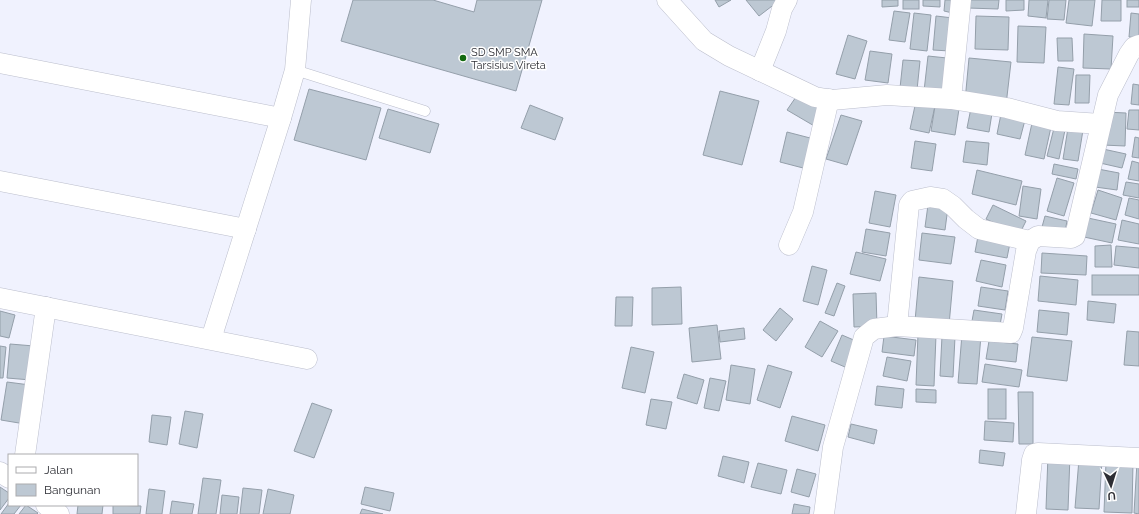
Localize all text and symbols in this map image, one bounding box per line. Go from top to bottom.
place label: SD SMP SMA Tarsisius Vireta [471,46,546,72]
marker: SD SMP SMA Tarsisius Vireta [458,53,468,63]
legend [8,454,138,506]
text: Jalan [44,463,73,477]
north arrow [1091,466,1131,506]
text: Bangunan [44,483,101,497]
text: U [1107,489,1116,502]

